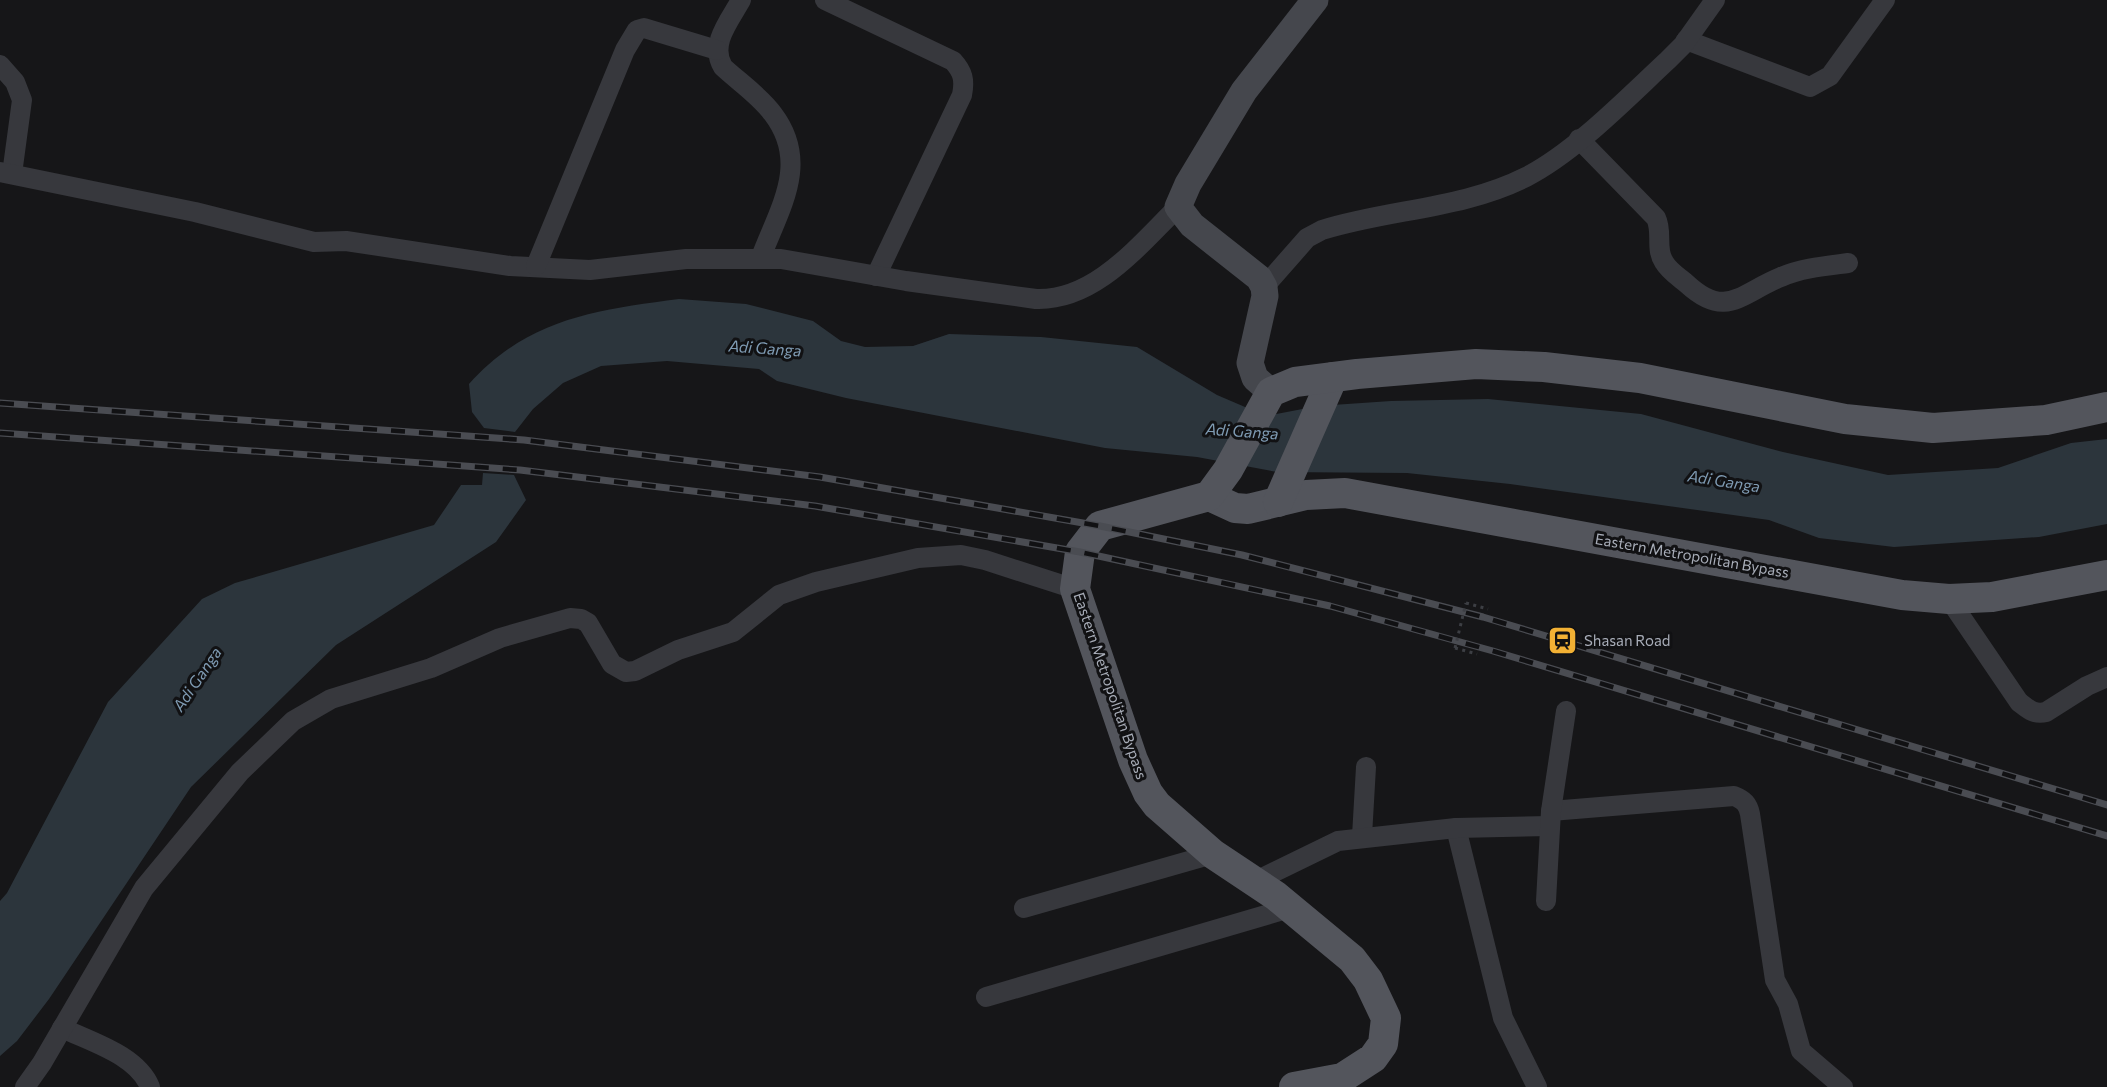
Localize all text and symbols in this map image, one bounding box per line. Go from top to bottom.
water label: Adi Ganga [727,335,802,360]
water label: Adi Ganga [1204,418,1279,443]
water label: Adi Ganga [1686,465,1762,496]
street label: Eastern Metropolitan Bypass [1594,529,1791,581]
street label: Eastern Metropolitan Bypass [1070,590,1152,782]
station icon: Shasan Road [1547,625,1579,657]
place label: Shasan Road [1584,631,1670,649]
water label: Adi Ganga [168,643,225,715]

